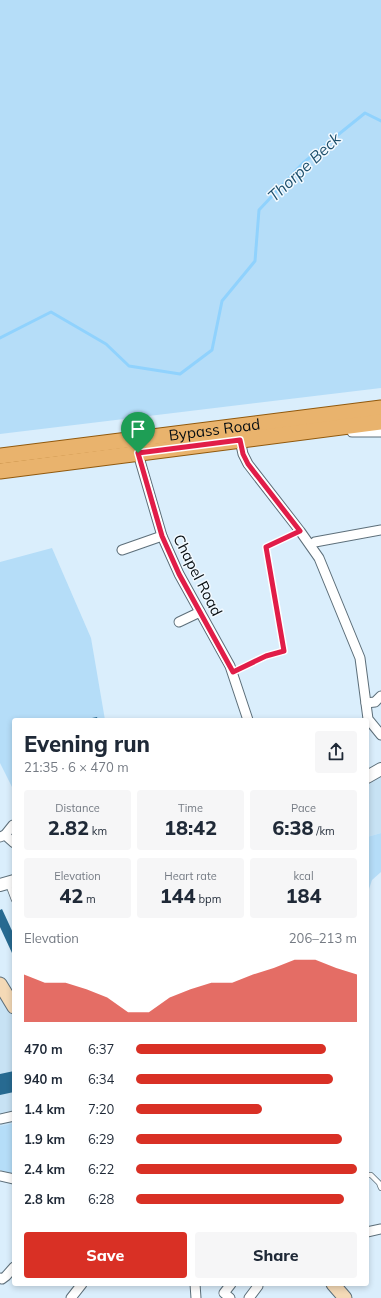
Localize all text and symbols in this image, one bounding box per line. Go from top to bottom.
water label: Thorpe Beck [263,128,345,206]
pin [121,412,155,453]
street label: Bypass Road [168,414,261,444]
icon: arrive [127,418,149,440]
street label: Chapel Road [169,531,227,619]
text: Evening run [24,730,150,758]
button: share [315,731,357,773]
text: 21:35 · 6 × 470 m [24,759,129,775]
text: Distance [55,801,100,815]
text: Time [178,801,203,815]
text: Pace [291,801,316,815]
text: 2.82 [48,815,89,840]
text: 18:42 [164,815,217,840]
text: 6:38 [272,815,313,840]
text: km [89,824,107,838]
text: /km [313,824,335,838]
text: Elevation [54,869,101,883]
text: Heart rate [164,869,217,883]
text: kcal [293,869,314,883]
text: 42 [59,883,83,908]
text: 144 [160,883,196,908]
text: 184 [286,883,322,908]
text: m [83,892,96,906]
text: bpm [196,892,221,906]
text: Elevation [24,930,79,946]
text: 206–213 m [289,930,357,946]
text: 470 m [24,1041,63,1057]
text: 6:37 [88,1041,114,1057]
text: 940 m [24,1071,63,1087]
text: 6:34 [88,1071,114,1087]
text: 1.4 km [24,1101,65,1117]
text: 7:20 [88,1101,114,1117]
text: 1.9 km [24,1131,65,1147]
text: 6:29 [88,1131,114,1147]
text: 2.4 km [24,1161,65,1177]
text: 6:22 [88,1161,114,1177]
text: 2.8 km [24,1191,65,1207]
text: 6:28 [88,1191,114,1207]
button: Save [24,1232,187,1278]
button: Share [195,1232,357,1278]

